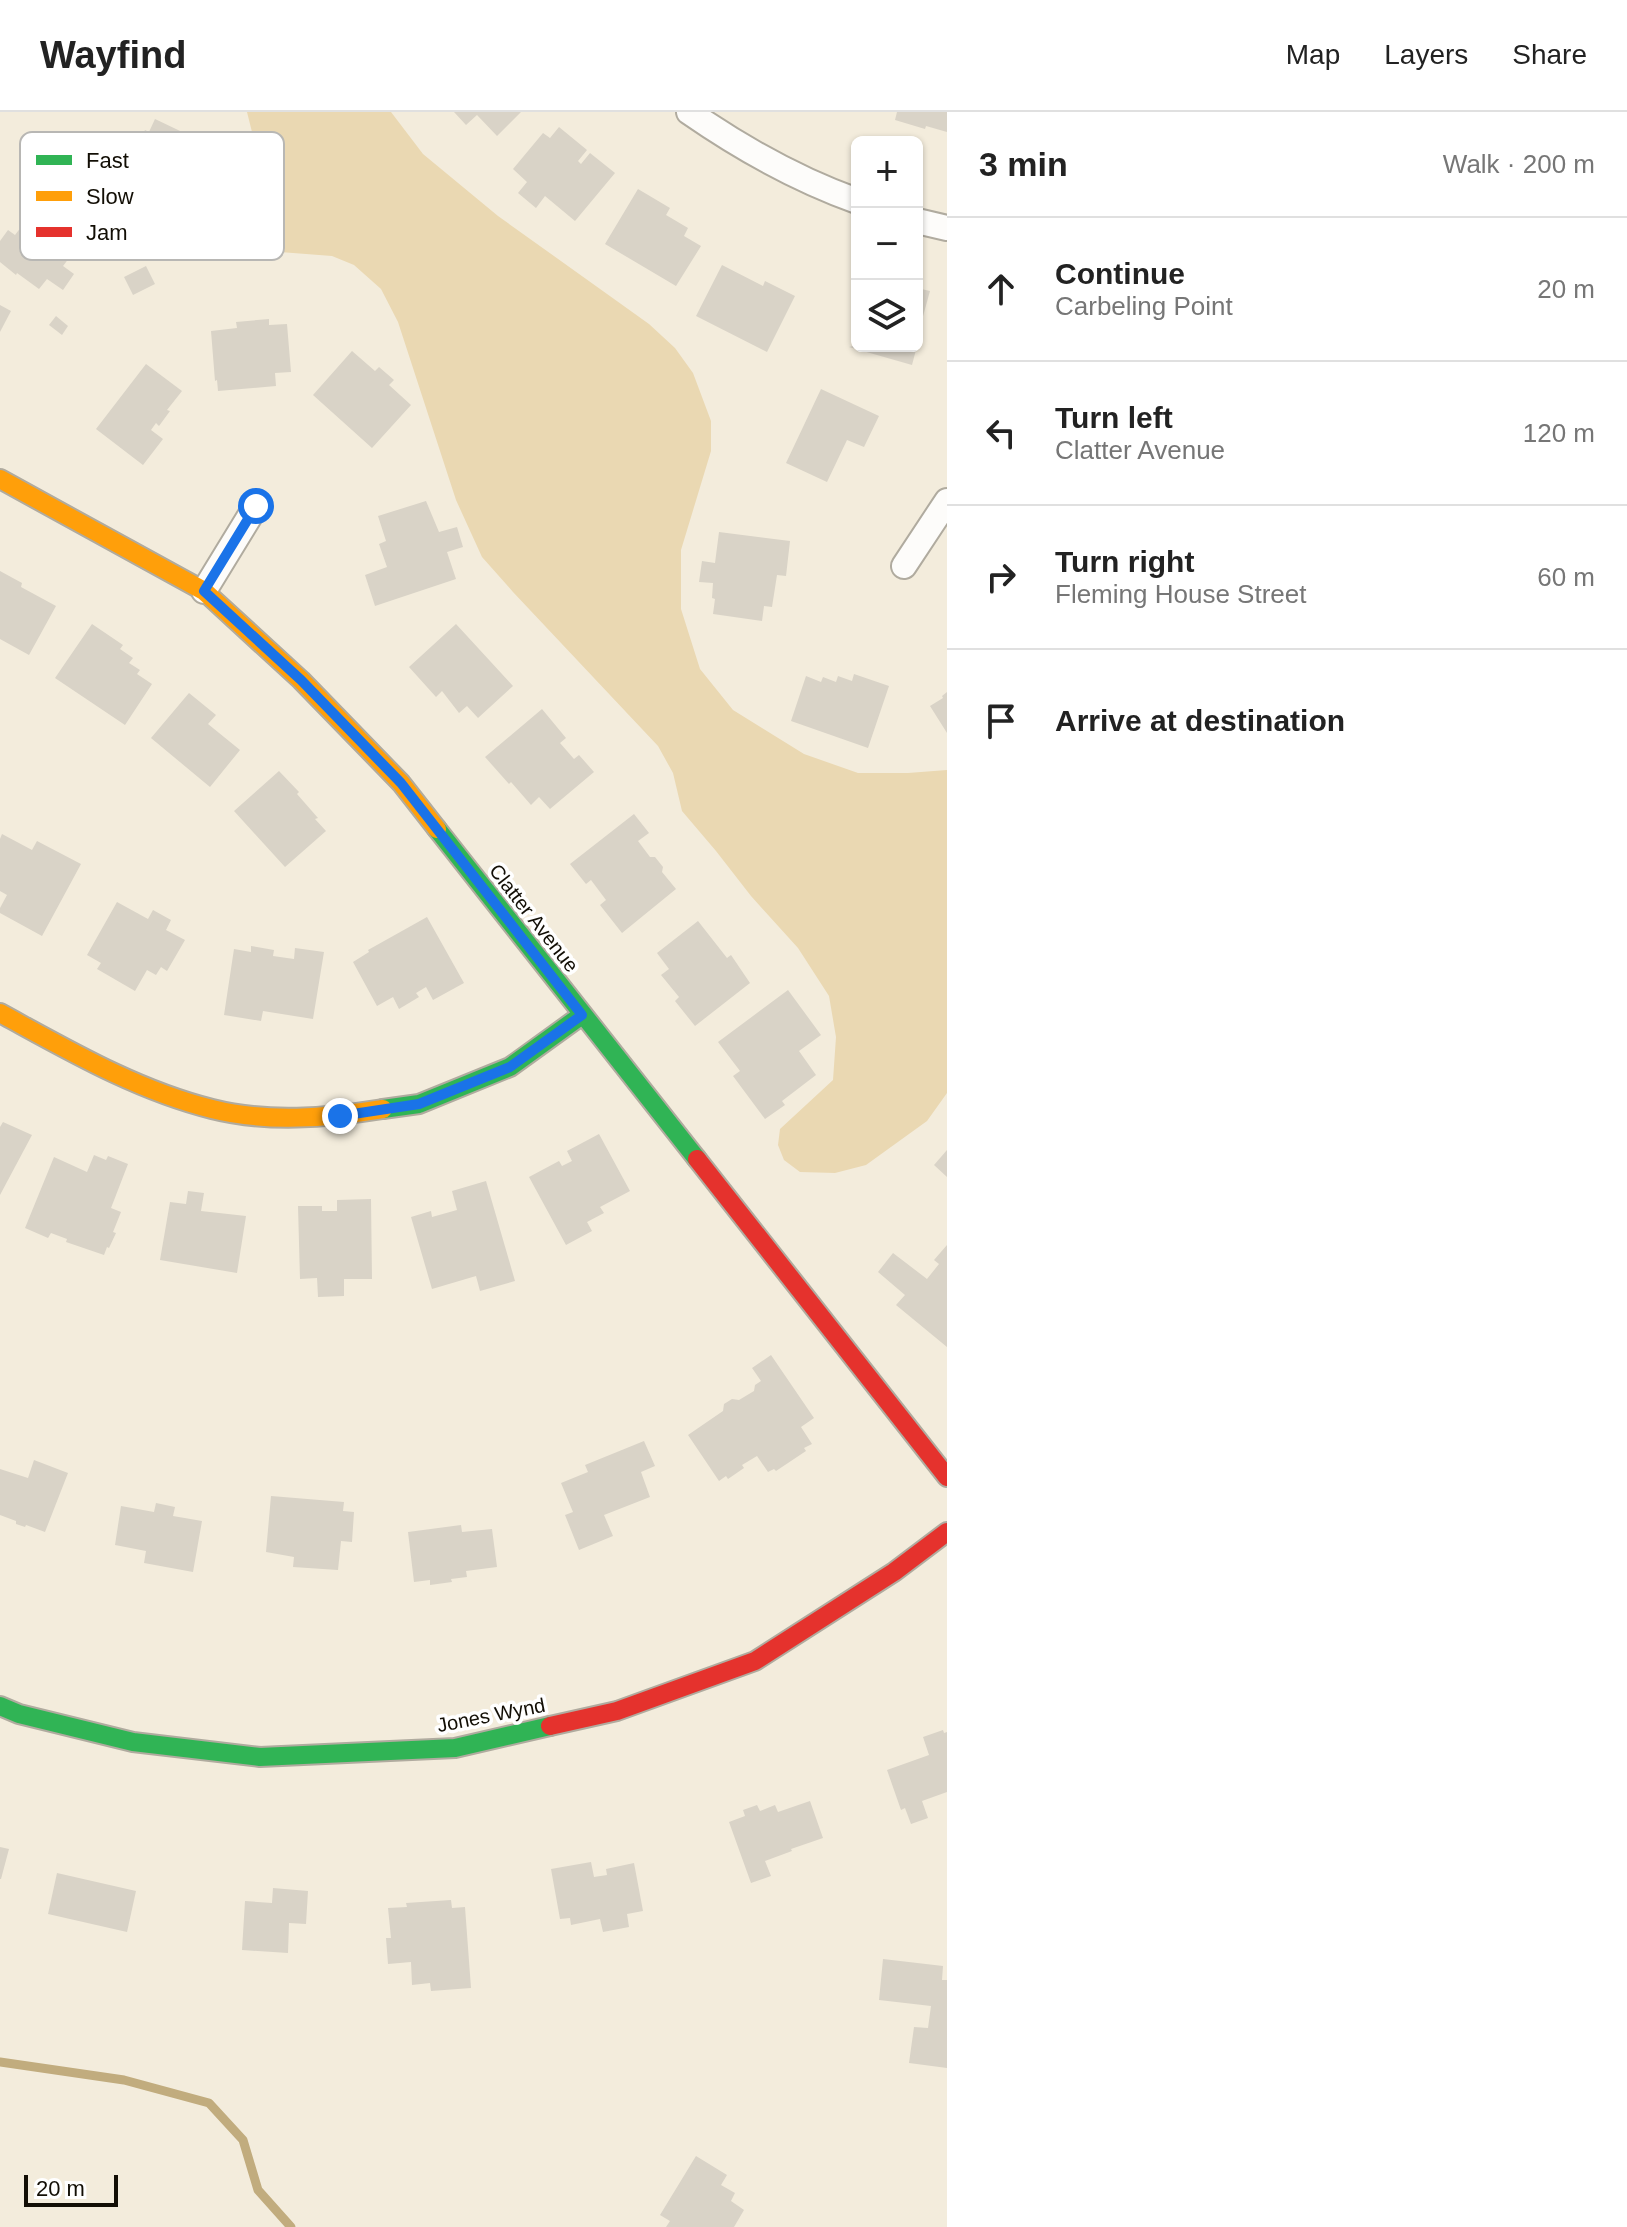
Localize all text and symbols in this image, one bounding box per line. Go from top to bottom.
text: Wayfind [40,34,186,76]
text: Map [1286,39,1340,70]
text: Layers [1384,39,1468,70]
text: Share [1512,39,1587,70]
legend [20,132,284,260]
map controls [851,136,923,352]
button: + [851,136,923,208]
text: 3 min [979,145,1068,183]
text: Fast [86,148,129,173]
text: Walk · 200 m [1443,149,1595,179]
text: Slow [86,184,134,209]
button: − [851,208,923,280]
text: Jam [86,220,128,245]
text: Continue [1055,257,1185,290]
icon: ahead [979,267,1023,311]
text: 20 m [1537,274,1595,304]
button: layers [851,280,923,352]
text: Carbeling Point [1055,291,1233,321]
text: Turn left [1055,401,1173,434]
icon: left [979,411,1023,455]
text: 120 m [1523,418,1595,448]
text: Clatter Avenue [1055,435,1225,465]
route start [238,488,274,524]
text: Turn right [1055,545,1194,578]
icon: right [979,555,1023,599]
text: 60 m [1537,562,1595,592]
text: Fleming House Street [1055,579,1306,609]
icon: arrive [979,699,1023,743]
text: Arrive at destination [1055,704,1345,737]
street label: Clatter Avenue [485,860,583,976]
route end [322,1098,358,1134]
street label: Jones Wynd [435,1694,547,1736]
scale bar [24,2171,118,2207]
text: 20 m [36,2176,85,2201]

